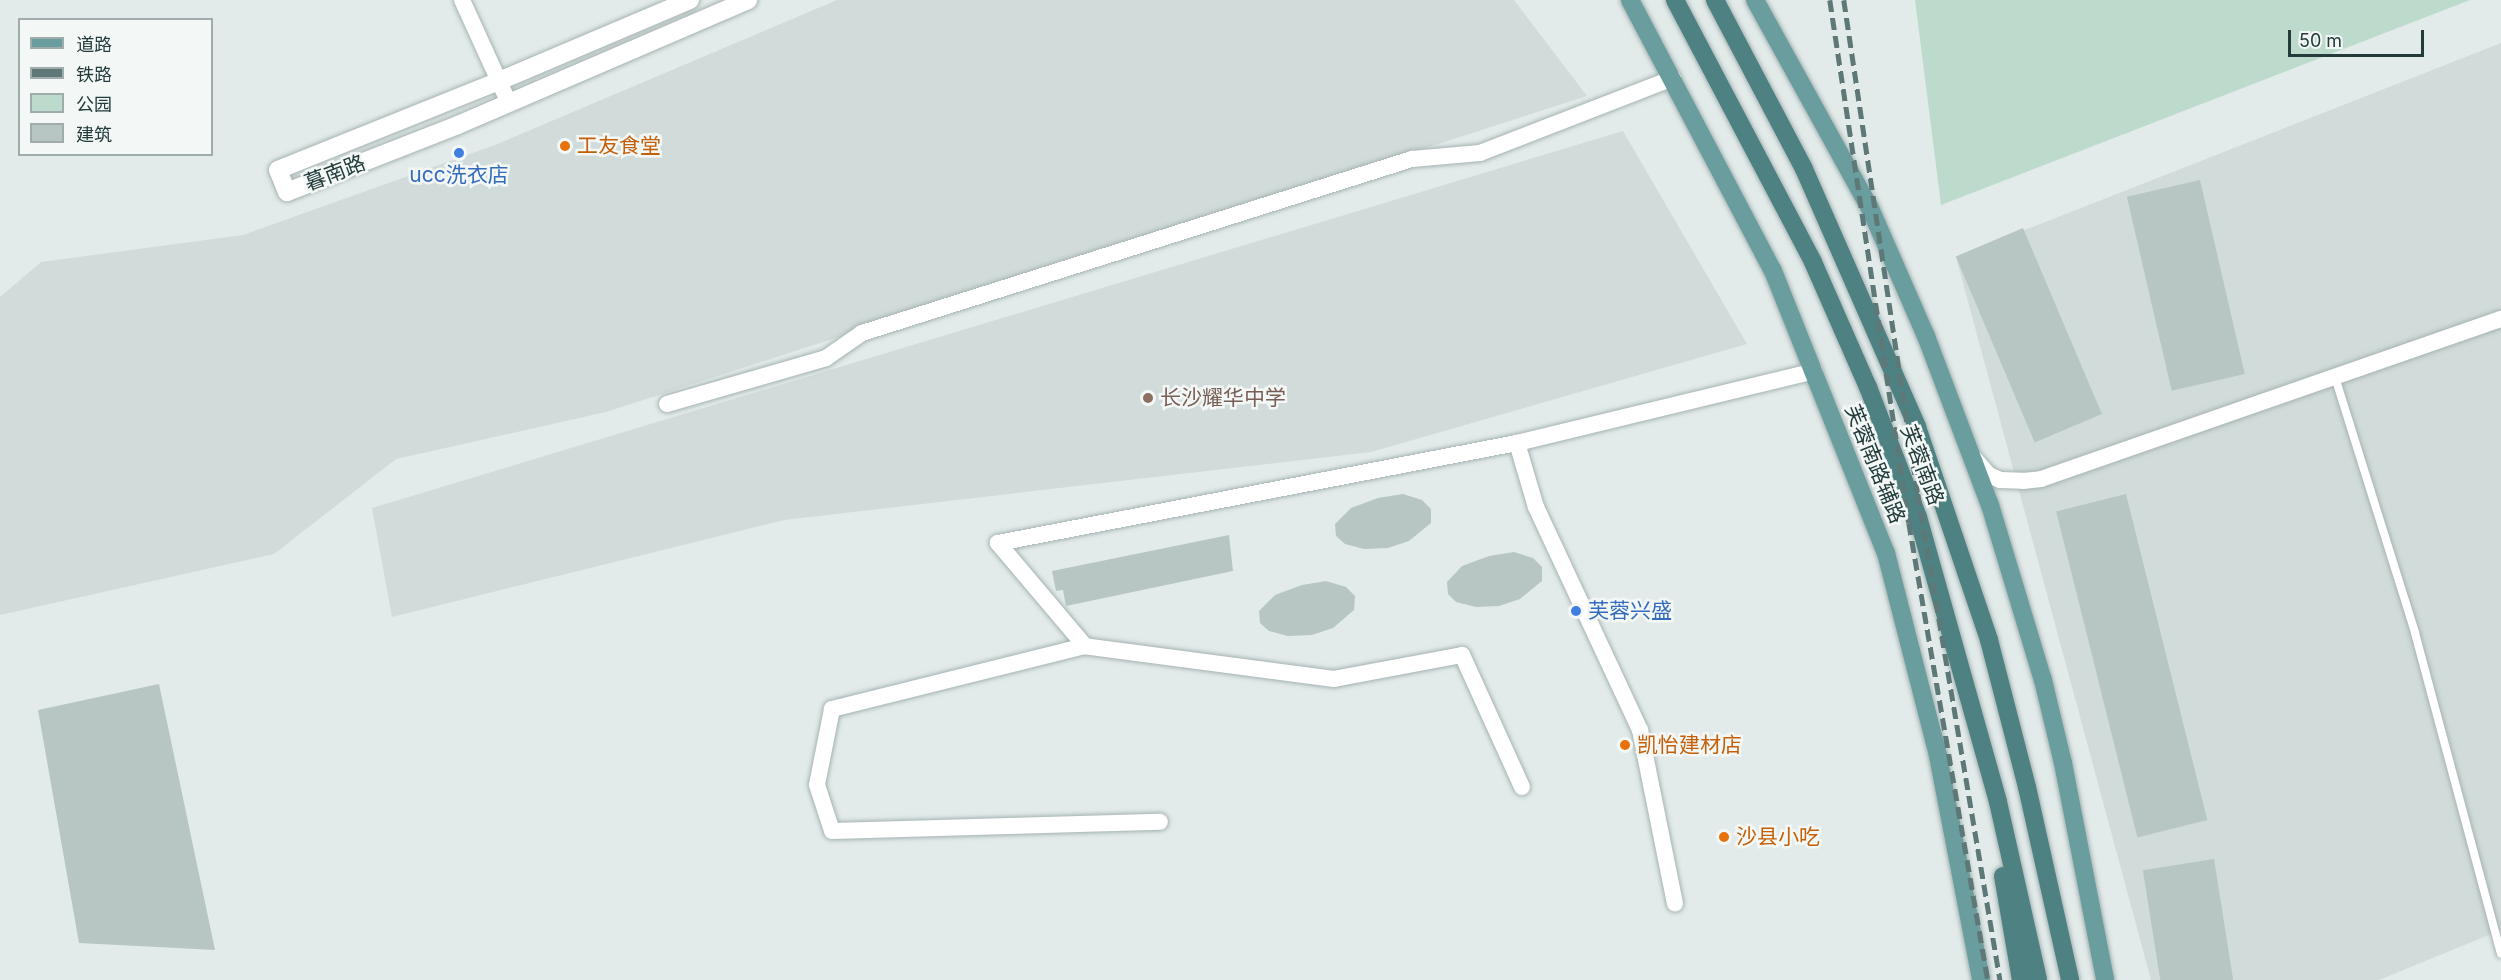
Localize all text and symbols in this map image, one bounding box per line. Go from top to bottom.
legend [18,18,213,156]
scale bar [2291,18,2428,56]
text: 50 m [2299,30,2342,51]
text: 道路 [76,34,112,55]
text: 铁路 [76,64,112,85]
text: 公园 [76,94,112,115]
text: 建筑 [76,124,112,145]
place label: 工友食堂 [577,133,661,159]
marker: 工友食堂 [558,139,572,153]
marker: ucc洗衣店 [452,146,466,160]
street label: 暮南路 [301,150,369,196]
place label: ucc洗衣店 [409,162,509,188]
place label: 长沙耀华中学 [1160,385,1286,411]
marker: 长沙耀华中学 [1141,391,1155,405]
street label: 芙蓉南路辅路 [1840,401,1910,527]
street label: 芙蓉南路 [1895,421,1949,509]
place label: 芙蓉兴盛 [1588,598,1672,624]
marker: 芙蓉兴盛 [1569,604,1583,618]
place label: 凯怡建材店 [1637,732,1742,758]
marker: 凯怡建材店 [1618,738,1632,752]
place label: 沙县小吃 [1736,824,1820,850]
marker: 沙县小吃 [1717,830,1731,844]

